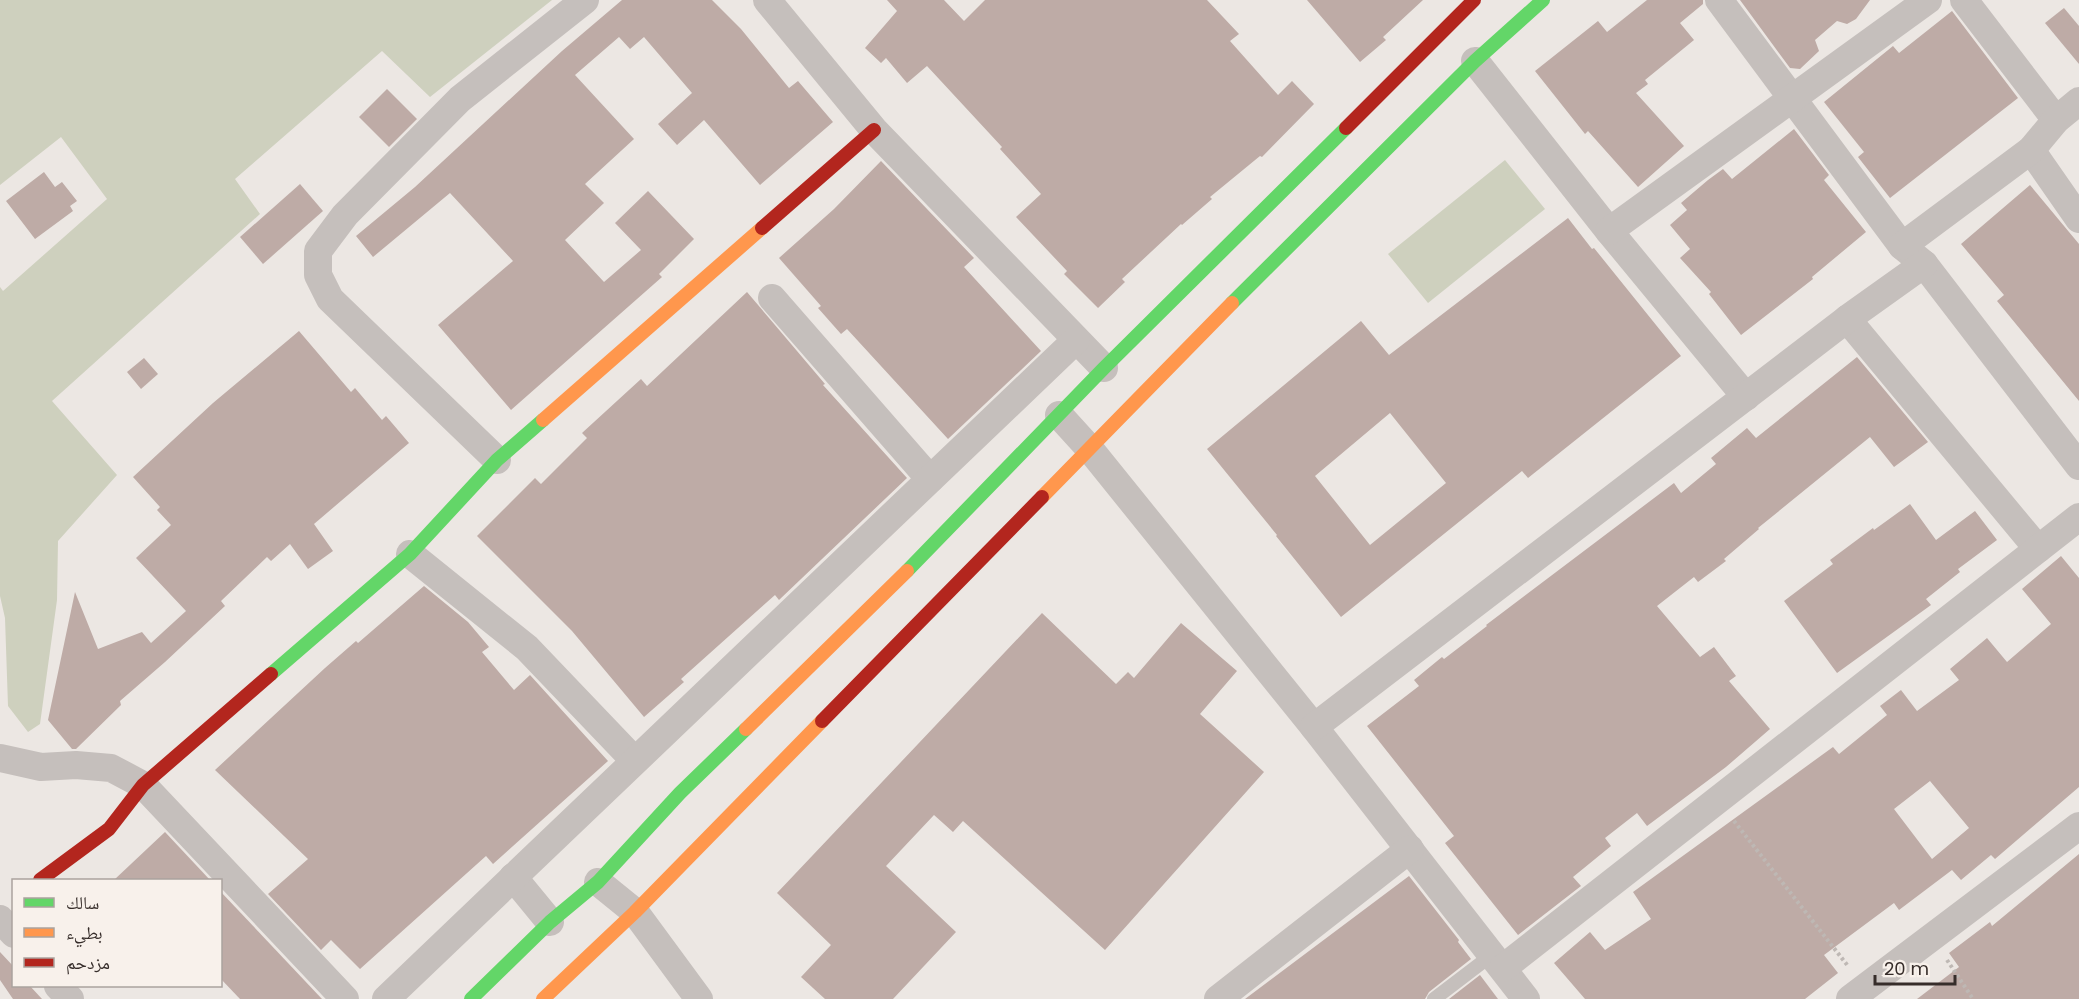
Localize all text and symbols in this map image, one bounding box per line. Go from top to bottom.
legend [12,879,222,987]
text: سالك [66,890,99,915]
text: بطيء [66,920,103,948]
scale bar [1875,948,1954,986]
text: مزدحم [66,950,110,975]
text: 20 m [1884,956,1929,981]

